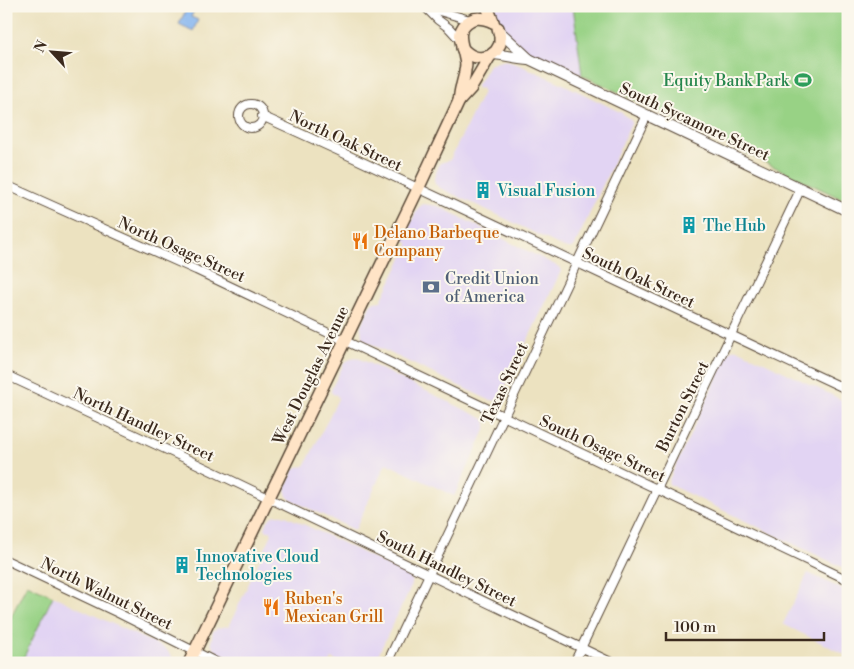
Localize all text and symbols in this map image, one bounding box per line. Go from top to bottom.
north arrow [28,28,78,78]
text: N [31,38,52,56]
sports icon: Equity Bank Park [793,70,813,90]
place label: Equity Bank Park [663,71,791,91]
street label: South Sycamore Street [616,78,773,166]
street label: North Oak Street [286,106,406,176]
building icon: Visual Fusion [473,180,493,200]
place label: Visual Fusion [496,181,596,201]
street label: North Osage Street [115,213,249,287]
building icon: The Hub [679,215,699,235]
place label: The Hub [703,216,766,236]
place label: Delano Barbeque Company [374,223,500,261]
restaurant icon: Delano Barbeque Company [350,231,370,251]
street label: South Oak Street [579,243,698,313]
place label: Credit Union of America [445,269,539,307]
bank icon: Credit Union of America [421,277,441,297]
street label: West Douglas Avenue [268,303,353,449]
street label: Texas Street [477,339,533,428]
street label: Burton Street [652,357,714,456]
street label: North Handley Street [70,383,218,467]
street label: South Osage Street [536,411,669,487]
street label: South Handley Street [374,526,520,612]
place label: Innovative Cloud Technologies [196,547,319,585]
street label: North Walnut Street [37,553,176,635]
building icon: Innovative Cloud Technologies [172,555,192,575]
place label: Ruben's Mexican Grill [285,589,384,627]
restaurant icon: Ruben's Mexican Grill [261,597,281,617]
scale bar [666,609,824,641]
text: 100 m [674,618,716,637]

